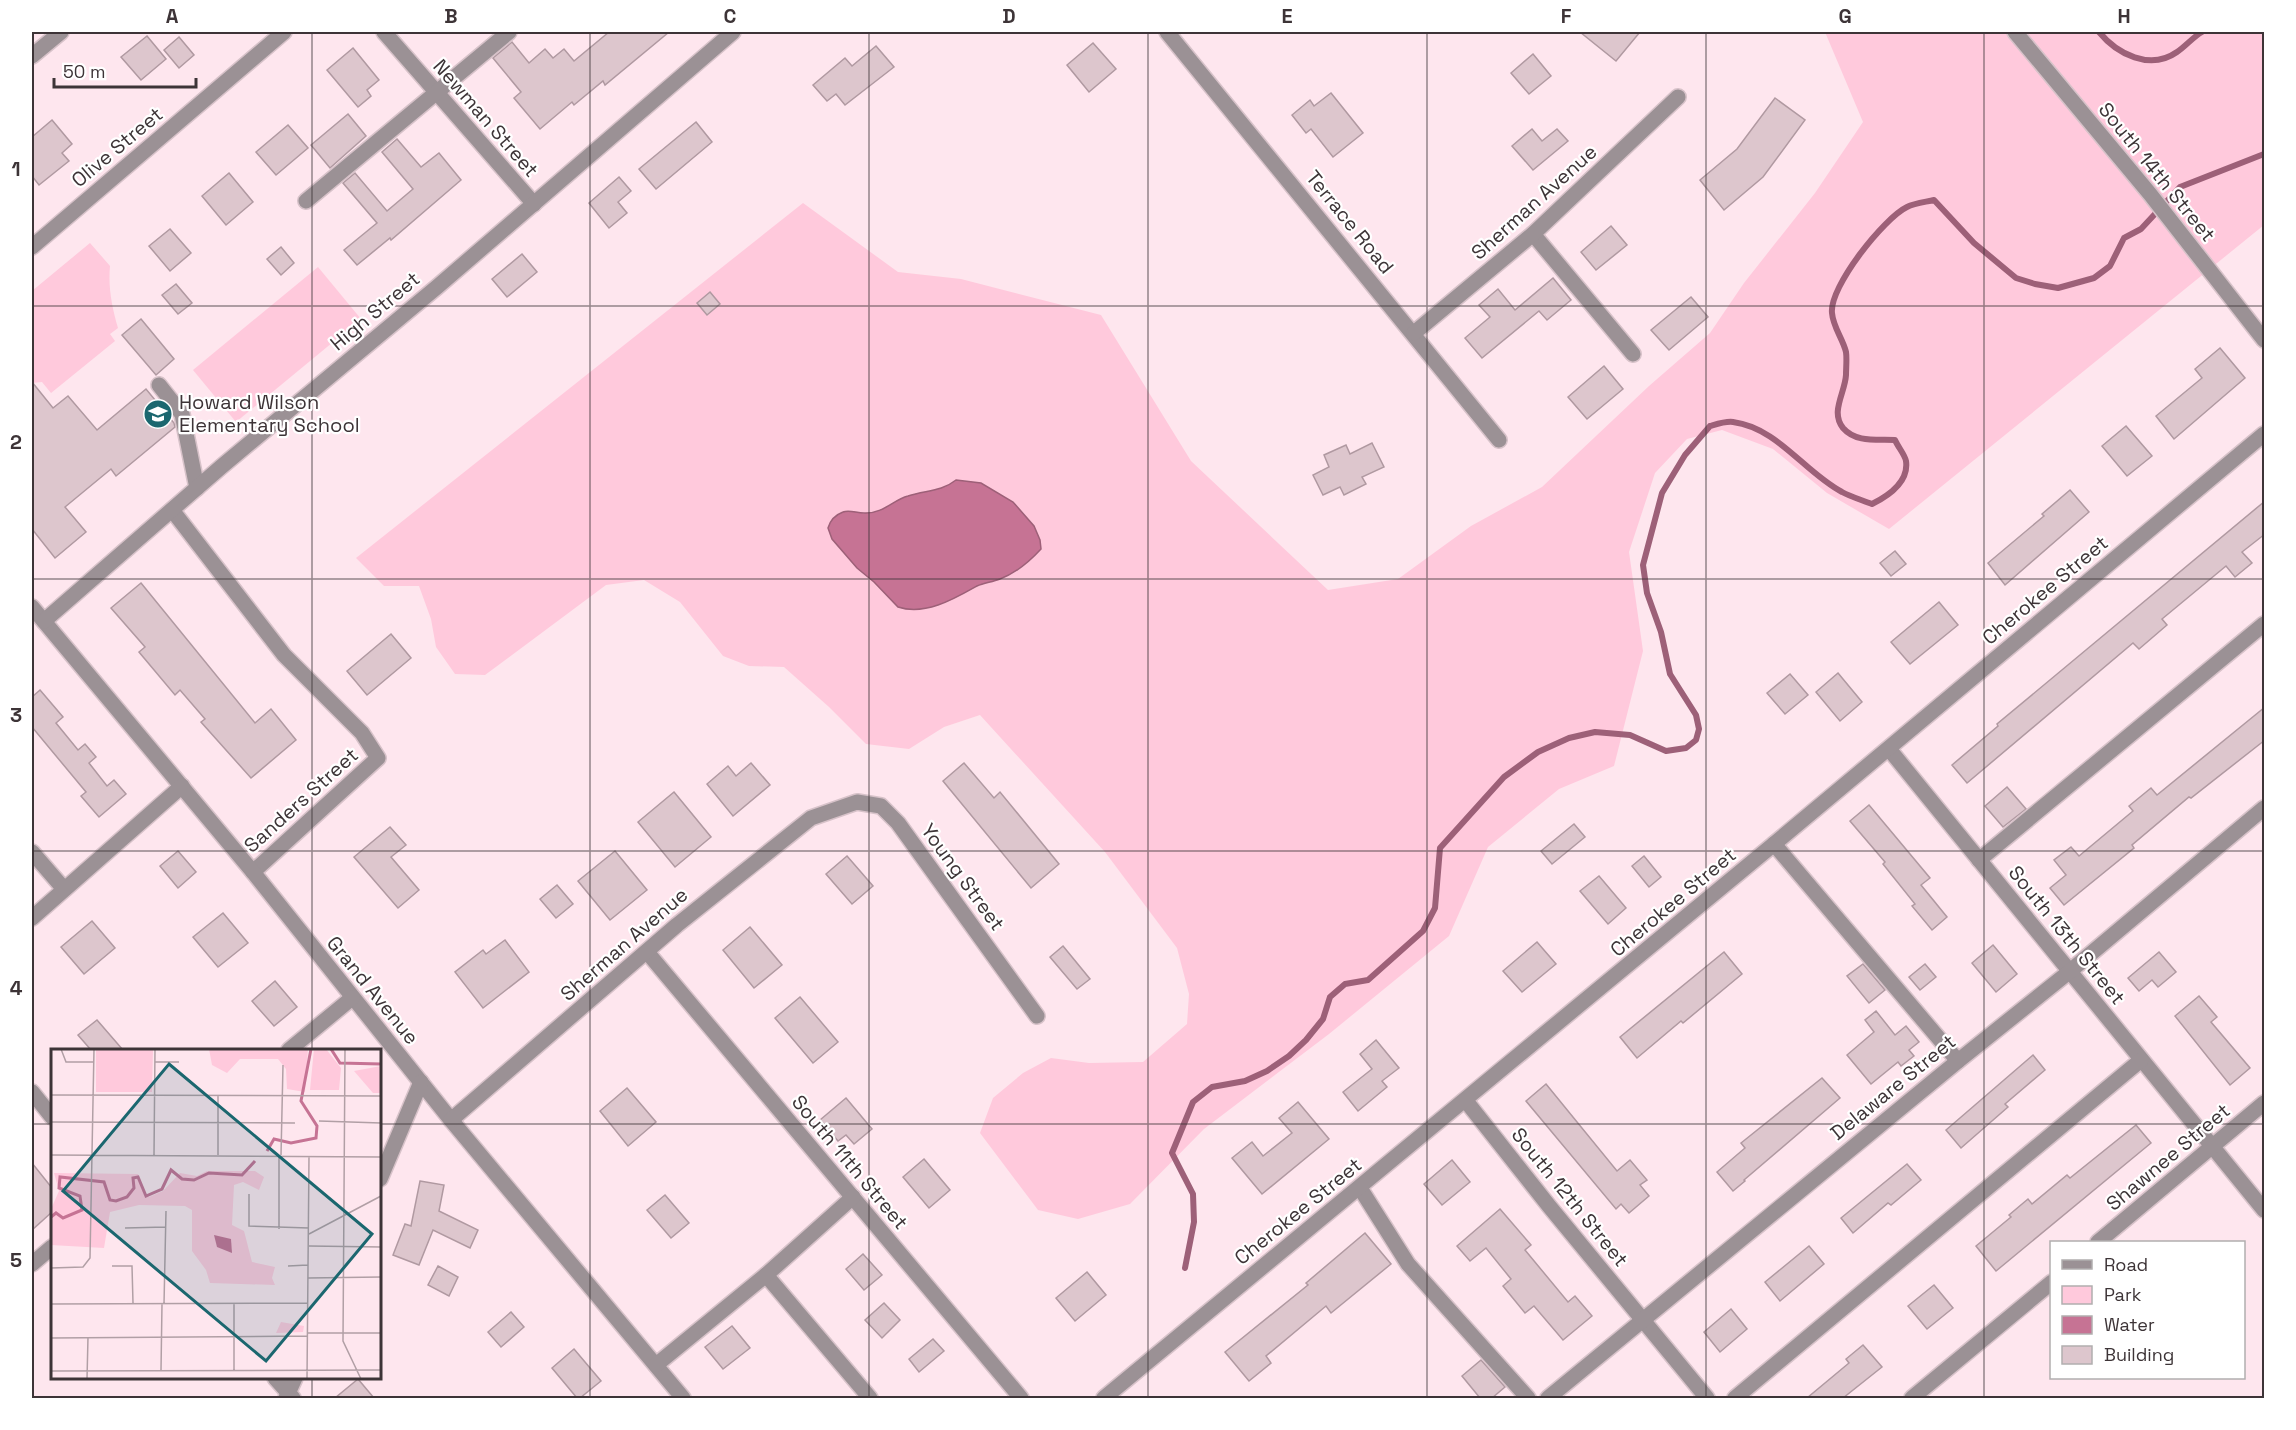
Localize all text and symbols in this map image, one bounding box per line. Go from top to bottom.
text: A [166,3,179,29]
text: B [444,3,458,29]
text: C [724,3,737,29]
text: D [1002,3,1016,29]
text: E [1281,3,1293,29]
text: F [1561,3,1572,29]
text: G [1838,3,1852,29]
text: H [2117,3,2131,29]
scale bar [54,51,196,89]
street label: Newman Street [428,54,544,182]
text: 50 m [63,60,105,83]
street label: South 14th Street [2093,97,2221,247]
street label: Olive Street [66,101,168,193]
street label: Sherman Avenue [1466,139,1602,265]
text: 1 [11,156,21,182]
street label: Terrace Road [1300,165,1400,279]
street label: High Street [325,266,425,356]
place label: Howard Wilson Elementary School [179,389,360,438]
school or university icon: Howard Wilson Elementary School [142,398,174,430]
text: 2 [10,429,22,455]
street label: Cherokee Street [1977,530,2113,650]
text: 3 [10,702,22,728]
street label: Sanders Street [238,742,364,858]
street label: Young Street [915,818,1011,936]
street label: Cherokee Street [1605,842,1741,962]
street label: South 13th Street [2003,860,2131,1010]
street label: Sherman Avenue [555,882,693,1006]
street label: Grand Avenue [321,930,425,1050]
text: 4 [10,975,23,1001]
street label: Delaware Street [1825,1028,1961,1146]
inset map [51,1049,381,1379]
street label: South 11th Street [786,1089,914,1235]
street label: Shawnee Street [2101,1098,2235,1216]
street label: South 12th Street [1506,1122,1634,1272]
street label: Cherokee Street [1229,1152,1367,1270]
legend [2050,1241,2245,1379]
text: 5 [10,1247,22,1273]
text: Road [2104,1253,2148,1276]
text: Park [2104,1283,2142,1306]
text: Water [2104,1313,2155,1336]
text: Building [2104,1343,2174,1366]

